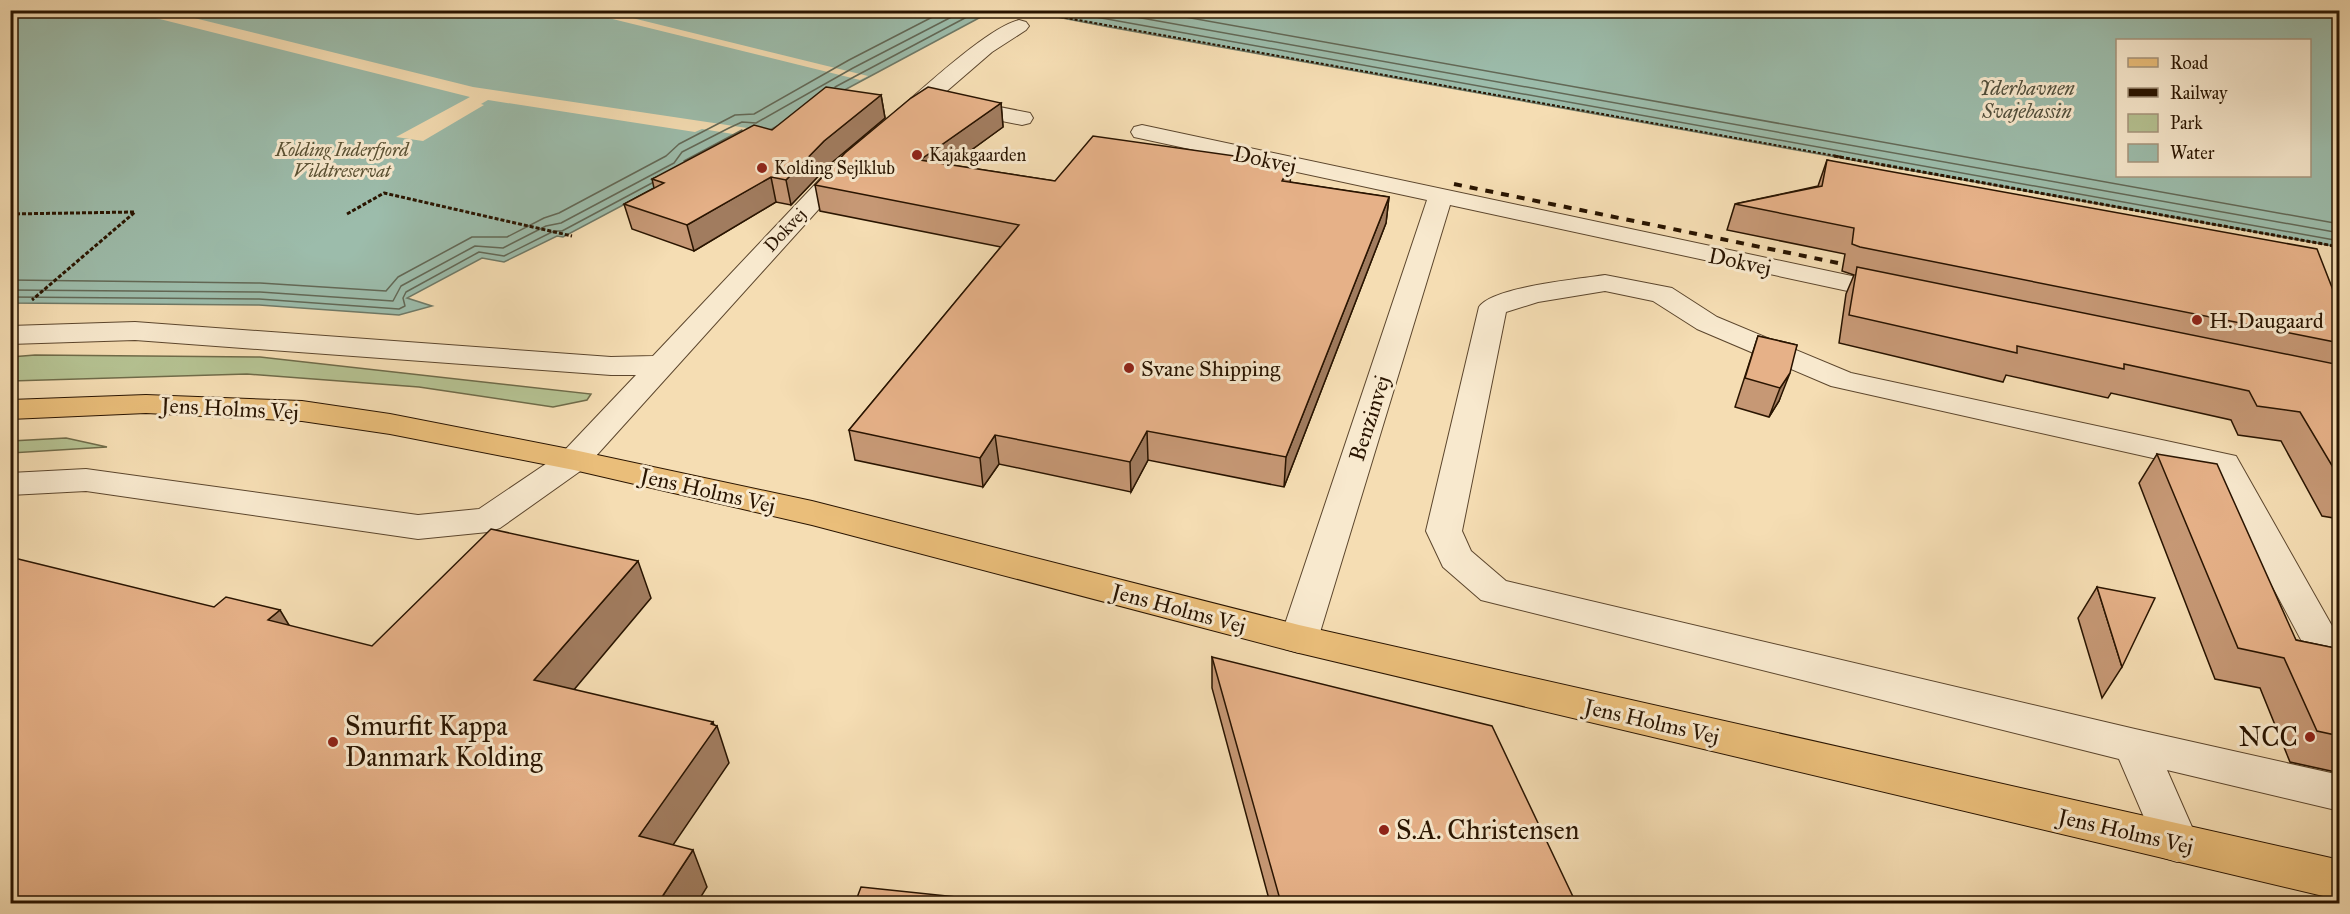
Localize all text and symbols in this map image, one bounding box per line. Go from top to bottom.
legend [2116,39,2311,177]
text: Road [2170,52,2208,74]
water label: Yderhavnen Svajebassin [1979,76,2075,123]
text: Railway [2170,82,2228,104]
text: Park [2170,112,2203,134]
park label: Kolding Inderfjord Vildtreservat [274,139,410,182]
street label: Dokvej [1231,140,1299,179]
text: Water [2170,142,2215,164]
place label: Kajakgaarden [929,144,1027,167]
marker: Kajakgaarden [910,148,924,162]
place label: Kolding Sejlklub [774,157,895,180]
marker: Kolding Sejlklub [755,161,769,175]
street label: Dokvej [759,203,811,257]
street label: Dokvej [1706,242,1774,281]
place label: H. Daugaard [2209,307,2324,334]
marker: H. Daugaard [2190,313,2204,327]
place label: Svane Shipping [1141,355,1281,382]
marker: Svane Shipping [1122,361,1136,375]
street label: Benzinvej [1343,372,1396,464]
street label: Jens Holms Vej [159,391,299,426]
street label: Jens Holms Vej [636,461,778,519]
street label: Jens Holms Vej [1107,577,1249,639]
street label: Jens Holms Vej [1580,692,1722,750]
place label: Smurfit Kappa Danmark Kolding [345,709,543,774]
place label: NCC [2239,720,2298,753]
marker: NCC [2303,730,2317,744]
marker: Smurfit Kappa Danmark Kolding [326,735,340,749]
street label: Jens Holms Vej [2054,802,2196,860]
place label: S.A. Christensen [1396,813,1579,846]
marker: S.A. Christensen [1377,823,1391,837]

